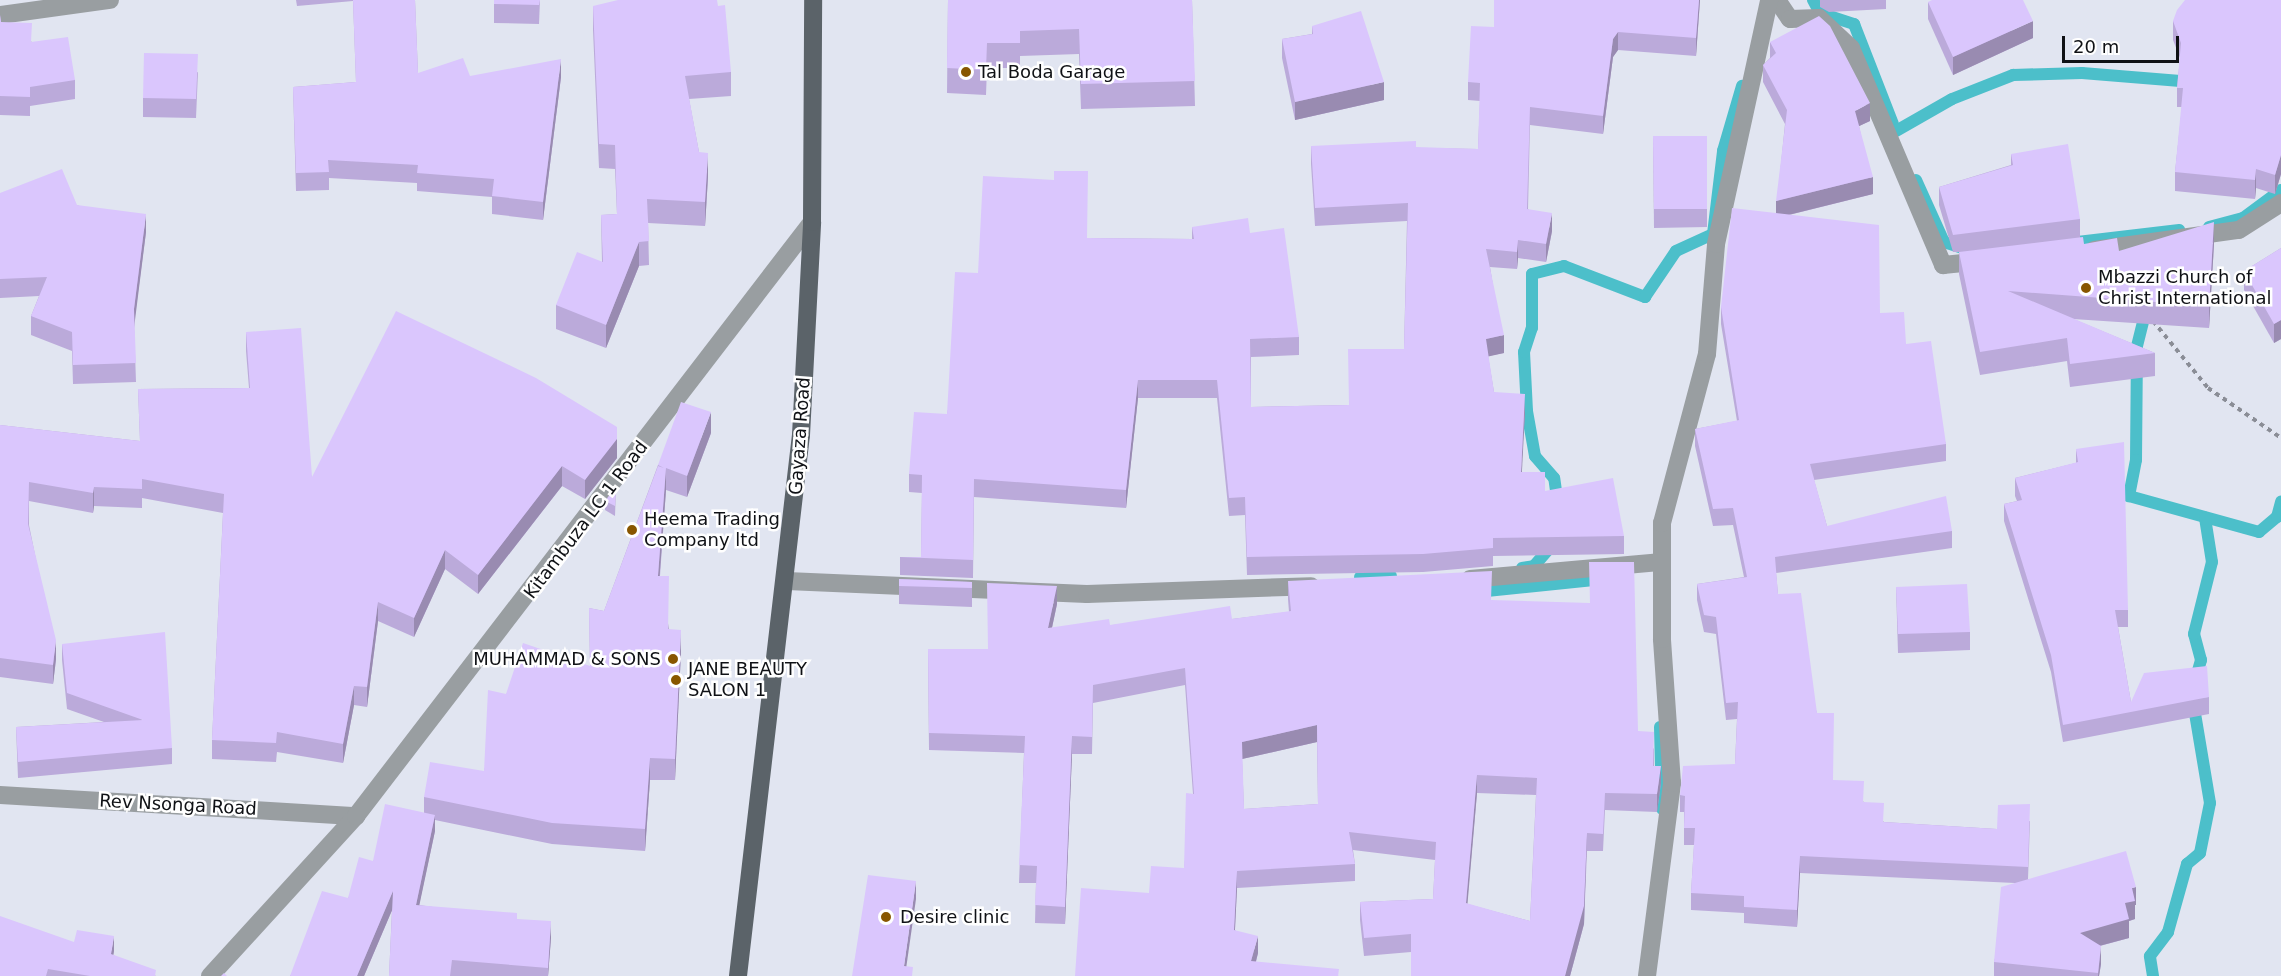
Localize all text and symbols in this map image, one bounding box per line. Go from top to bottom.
scale bar [2065,24,2182,62]
text: 20 m [2073,36,2119,57]
place label: Tal Boda Garage [978,61,1125,83]
marker: Tal Boda Garage [959,65,973,79]
place label: Mbazzi Church of Christ International [2098,267,2271,310]
marker: Mbazzi Church of Christ International [2079,281,2093,295]
street label: Gayaza Road [785,376,815,496]
street label: Kitambuza LC 1 Road [520,437,652,603]
place label: Heema Trading Company ltd [644,509,780,552]
marker: Heema Trading Company ltd [625,523,639,537]
place label: MUHAMMAD & SONS [473,648,661,670]
marker: MUHAMMAD & SONS [666,652,680,666]
place label: JANE BEAUTY SALON 1 [688,659,807,702]
marker: JANE BEAUTY SALON 1 [669,673,683,687]
street label: Rev Nsonga Road [99,790,257,820]
place label: Desire clinic [900,906,1009,928]
marker: Desire clinic [877,908,895,926]

